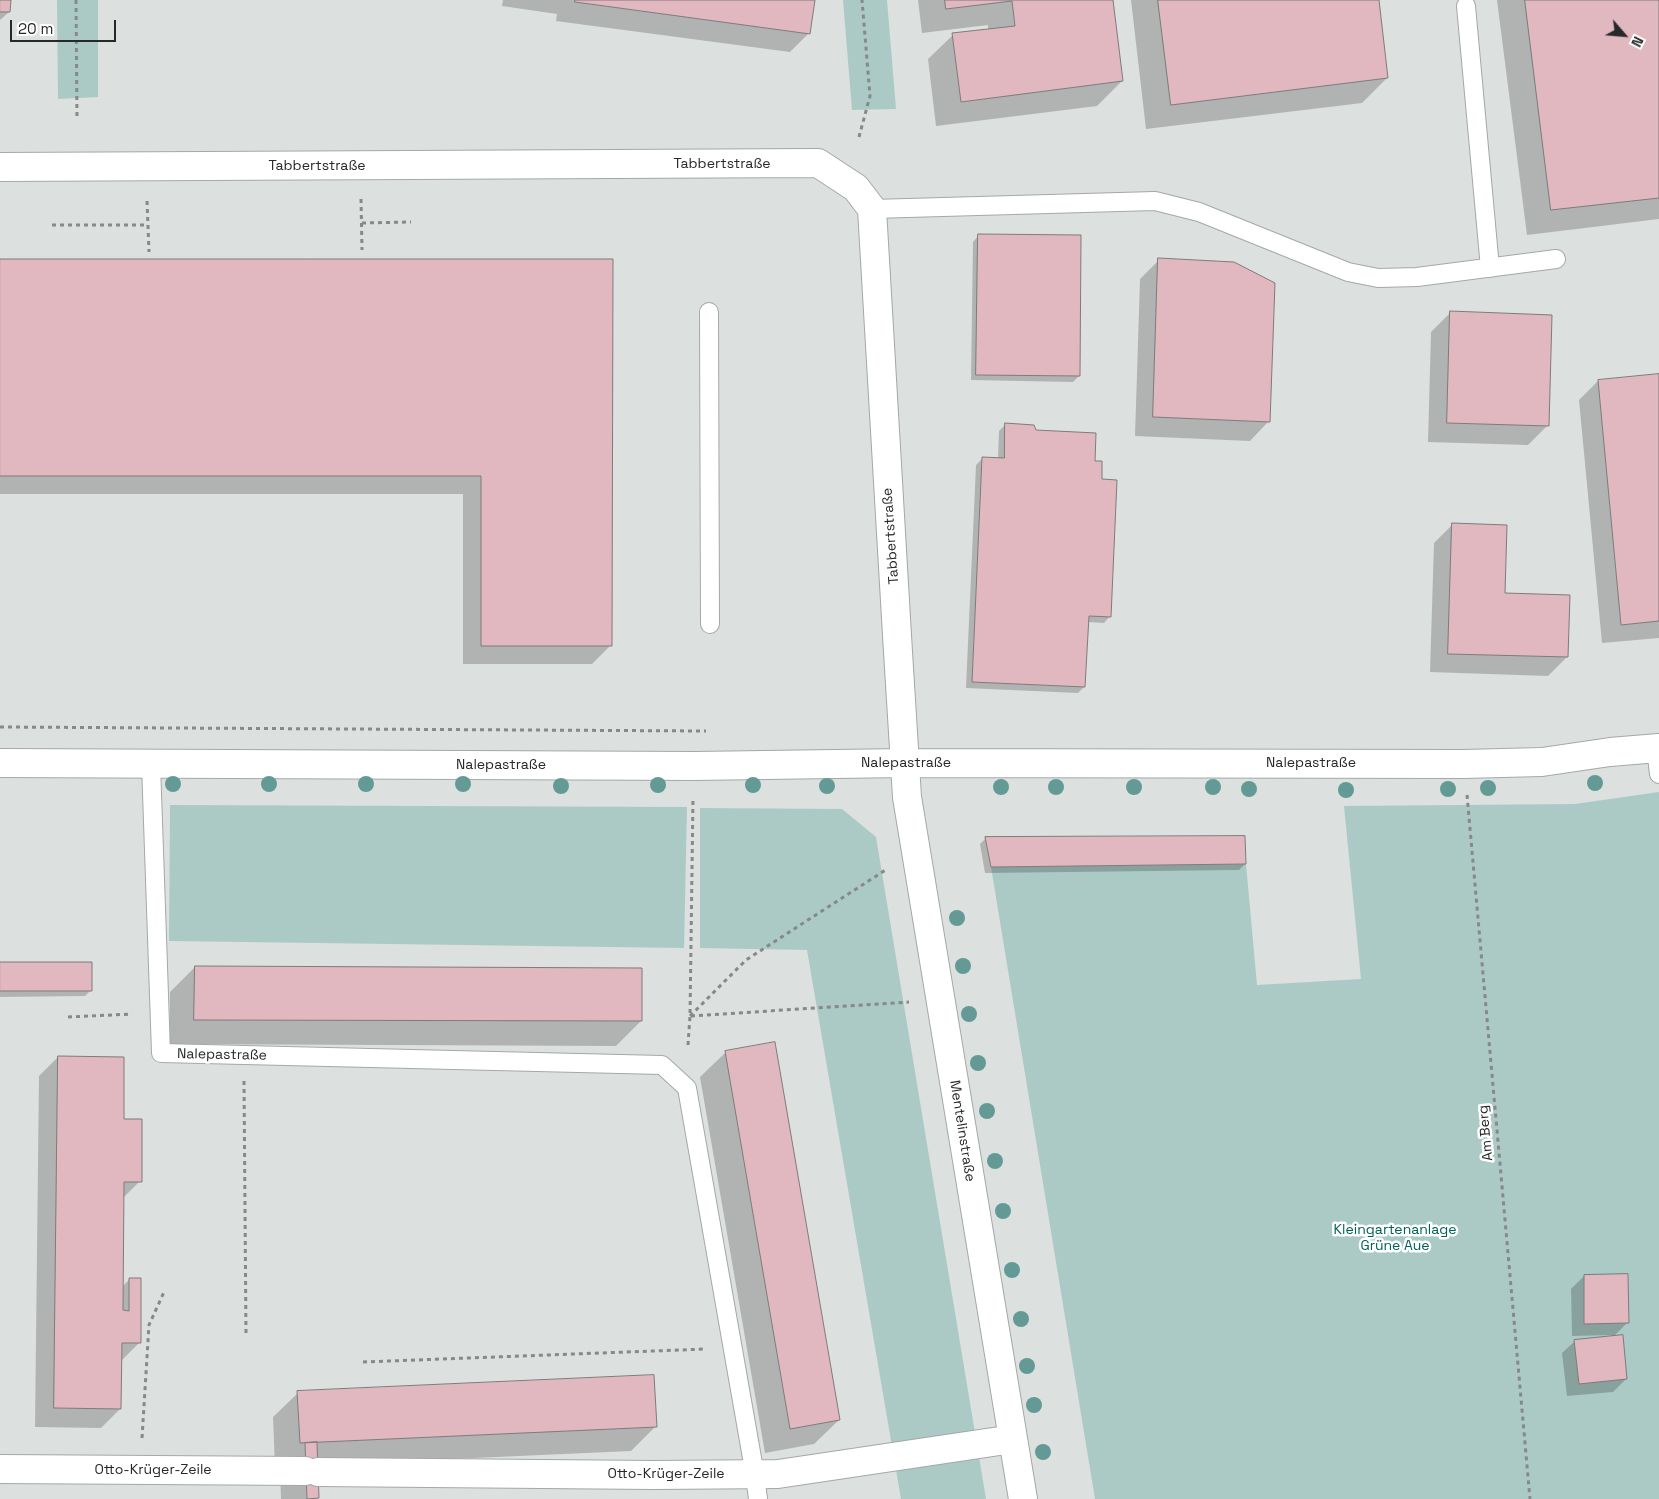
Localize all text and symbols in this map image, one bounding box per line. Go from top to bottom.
scale bar [12,10,119,42]
north arrow [1599,10,1649,60]
text: 20 m [18,19,53,38]
text: N [1627,34,1648,50]
street label: Tabbertstraße [674,156,770,172]
street label: Tabbertstraße [269,158,365,174]
street label: Tabbertstraße [879,487,903,585]
street label: Nalepastraße [861,755,951,771]
street label: Nalepastraße [1266,755,1356,771]
street label: Nalepastraße [456,757,546,773]
street label: Nalepastraße [177,1046,267,1064]
street label: Mentelinstraße [946,1079,978,1183]
street label: Am Berg [1475,1104,1497,1162]
park label: Kleingartenanlage Grüne Aue [1334,1222,1456,1254]
street label: Otto-Krüger-Zeile [94,1462,212,1478]
street label: Otto-Krüger-Zeile [607,1466,725,1482]

